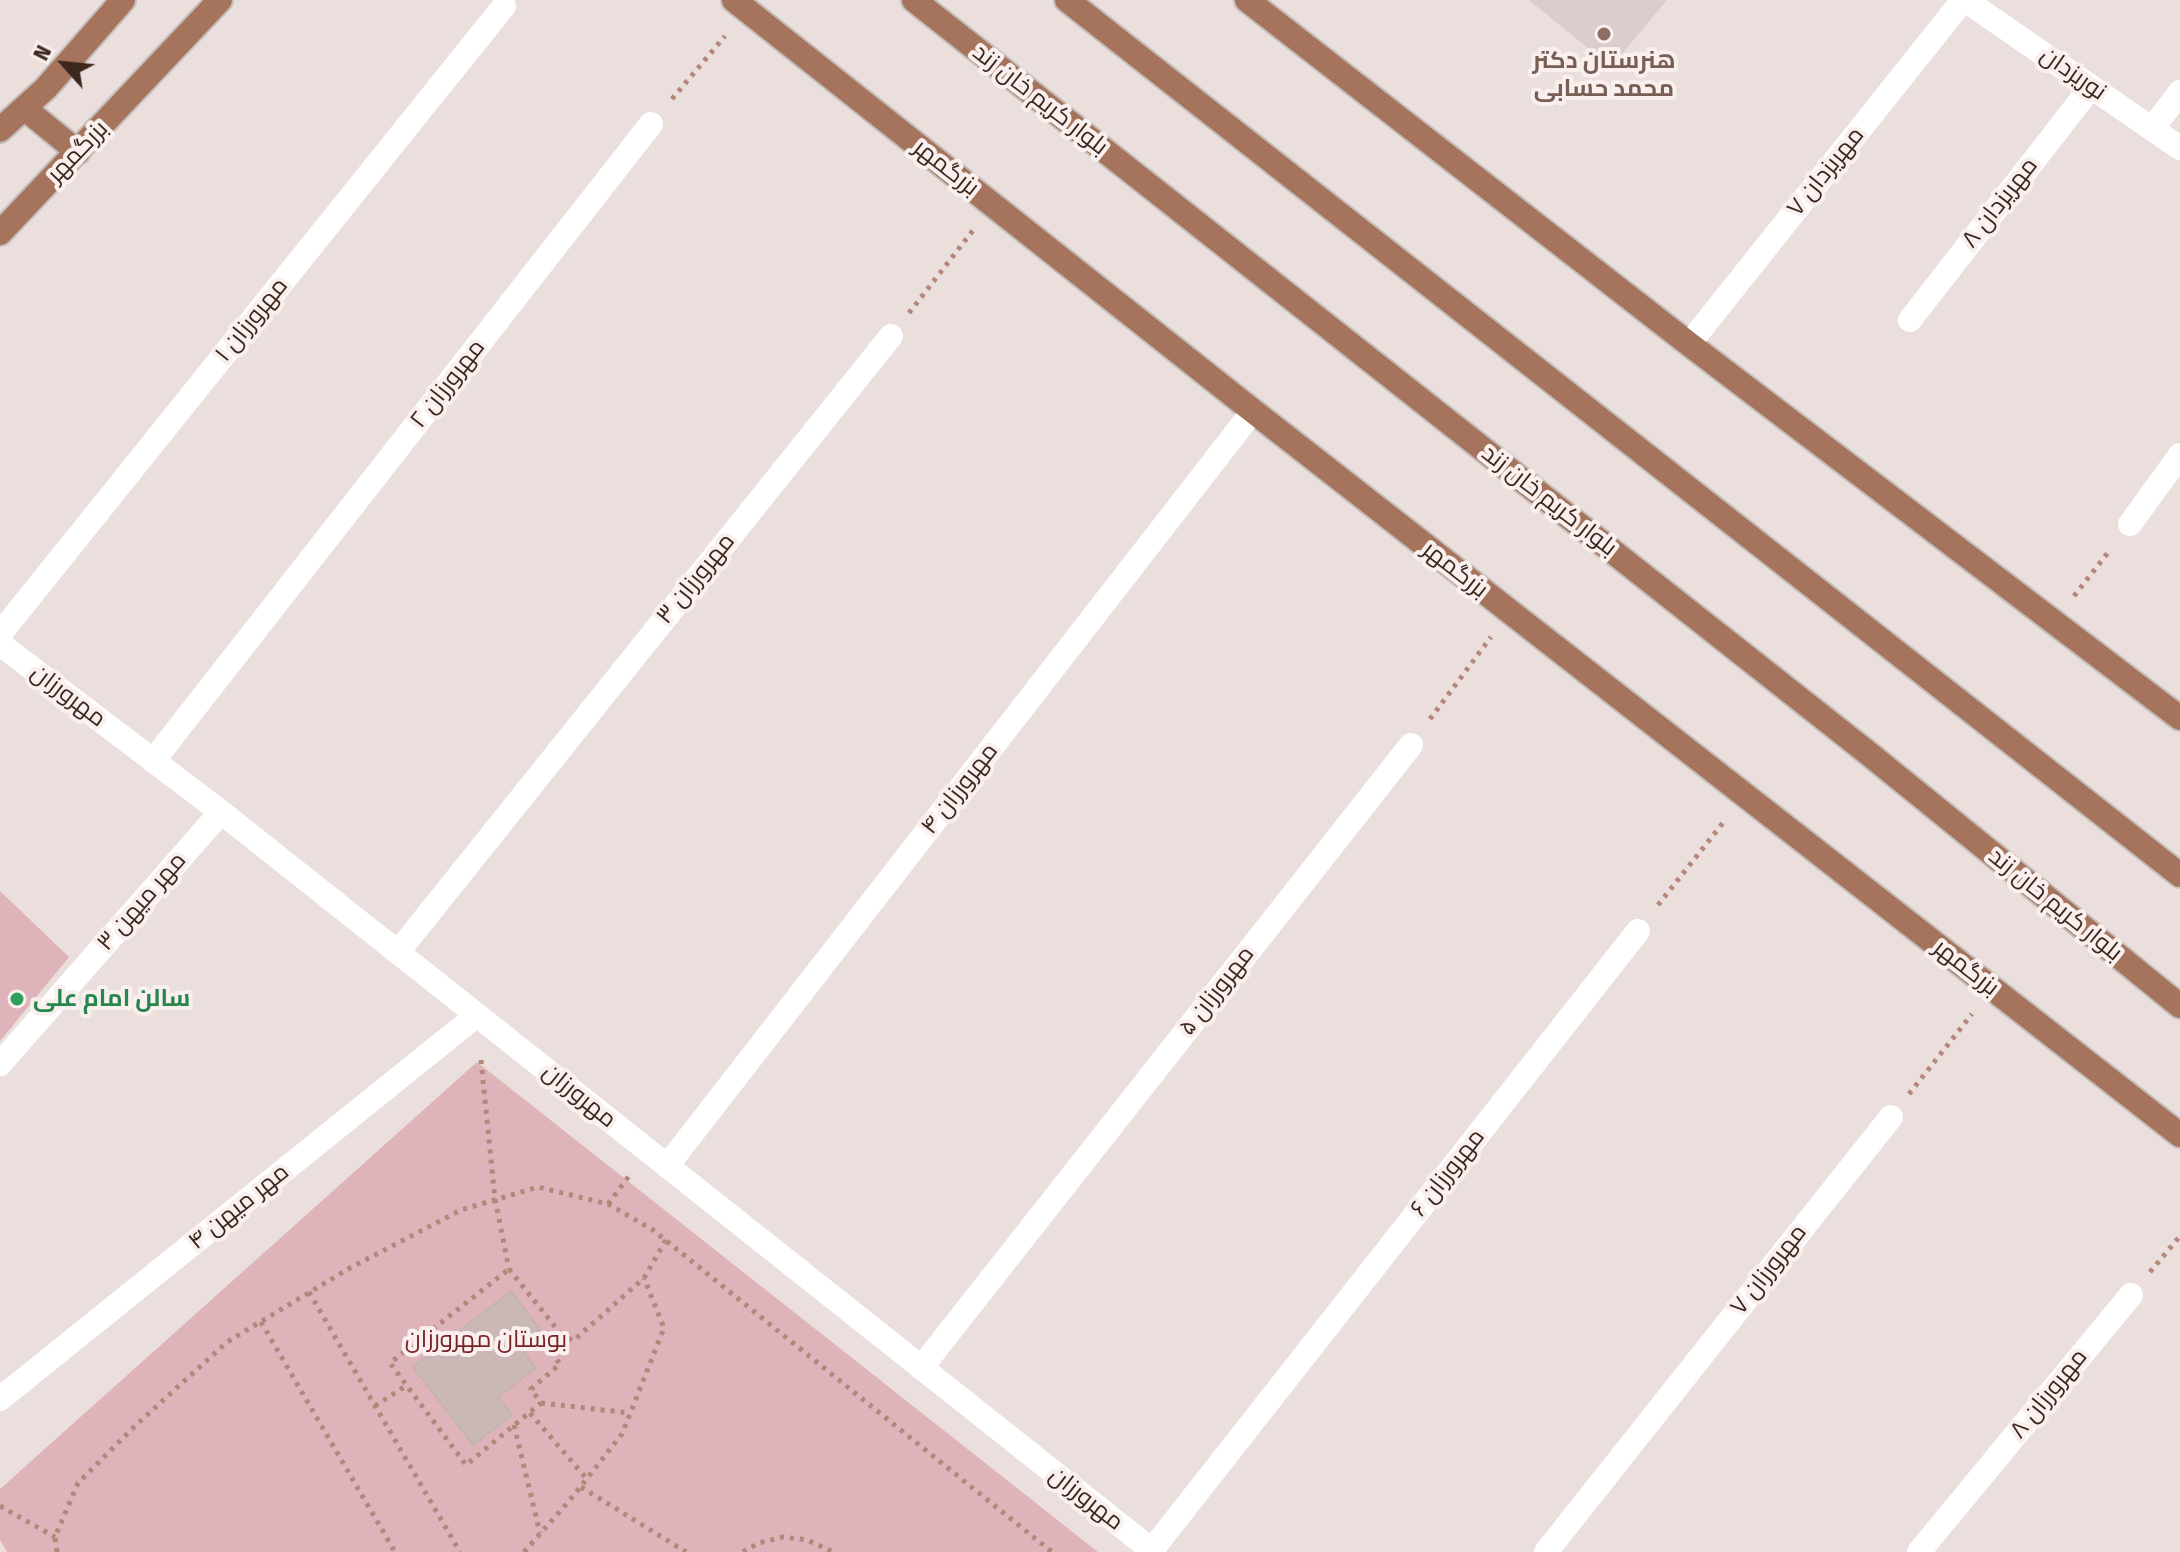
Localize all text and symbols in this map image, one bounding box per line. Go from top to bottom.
north arrow [24,24,104,104]
marker: هنرستان دکتر محمد حسابی [1595,25,1613,43]
street label: بلوار کریم خان زند [967,38,1113,162]
text: N [27,41,57,65]
street label: نوریزدان [2034,41,2112,107]
place label: هنرستان دکتر محمد حسابی [1532,47,1676,103]
street label: بزرگمهر [41,115,115,189]
street label: مهریزدان ۷ [1781,121,1871,223]
street label: بزرگمهر [907,133,985,203]
street label: مهریزدان ۸ [1956,152,2044,254]
street label: مهرورزان ۱ [209,272,295,368]
street label: مهرورزان ۲ [404,334,492,434]
street label: بلوار کریم خان زند [1476,439,1622,563]
street label: مهرورزان ۳ [651,528,741,630]
street label: بزرگمهر [1416,535,1494,605]
street label: مهرورزان [25,658,111,734]
street label: مهرورزان ۴ [915,738,1005,840]
street label: بلوار کریم خان زند [1982,842,2128,968]
street label: مهر میهن ۳ [91,847,193,957]
street label: بزرگمهر [1927,933,2005,1003]
street label: مهرورزان ۵ [1173,941,1261,1041]
place label: سالن امام علی [33,985,190,1013]
marker: سالن امام علی [8,990,26,1008]
street label: مهرورزان [536,1058,622,1134]
street label: مهرورزان ۶ [1405,1123,1491,1223]
street label: مهر میهن ۴ [183,1158,295,1256]
street label: مهرورزان ۷ [1725,1219,1813,1321]
park label: بوستان مهرورزان [405,1326,567,1354]
street label: مهرورزان ۸ [2004,1343,2094,1445]
street label: مهرورزان [1043,1461,1129,1537]

